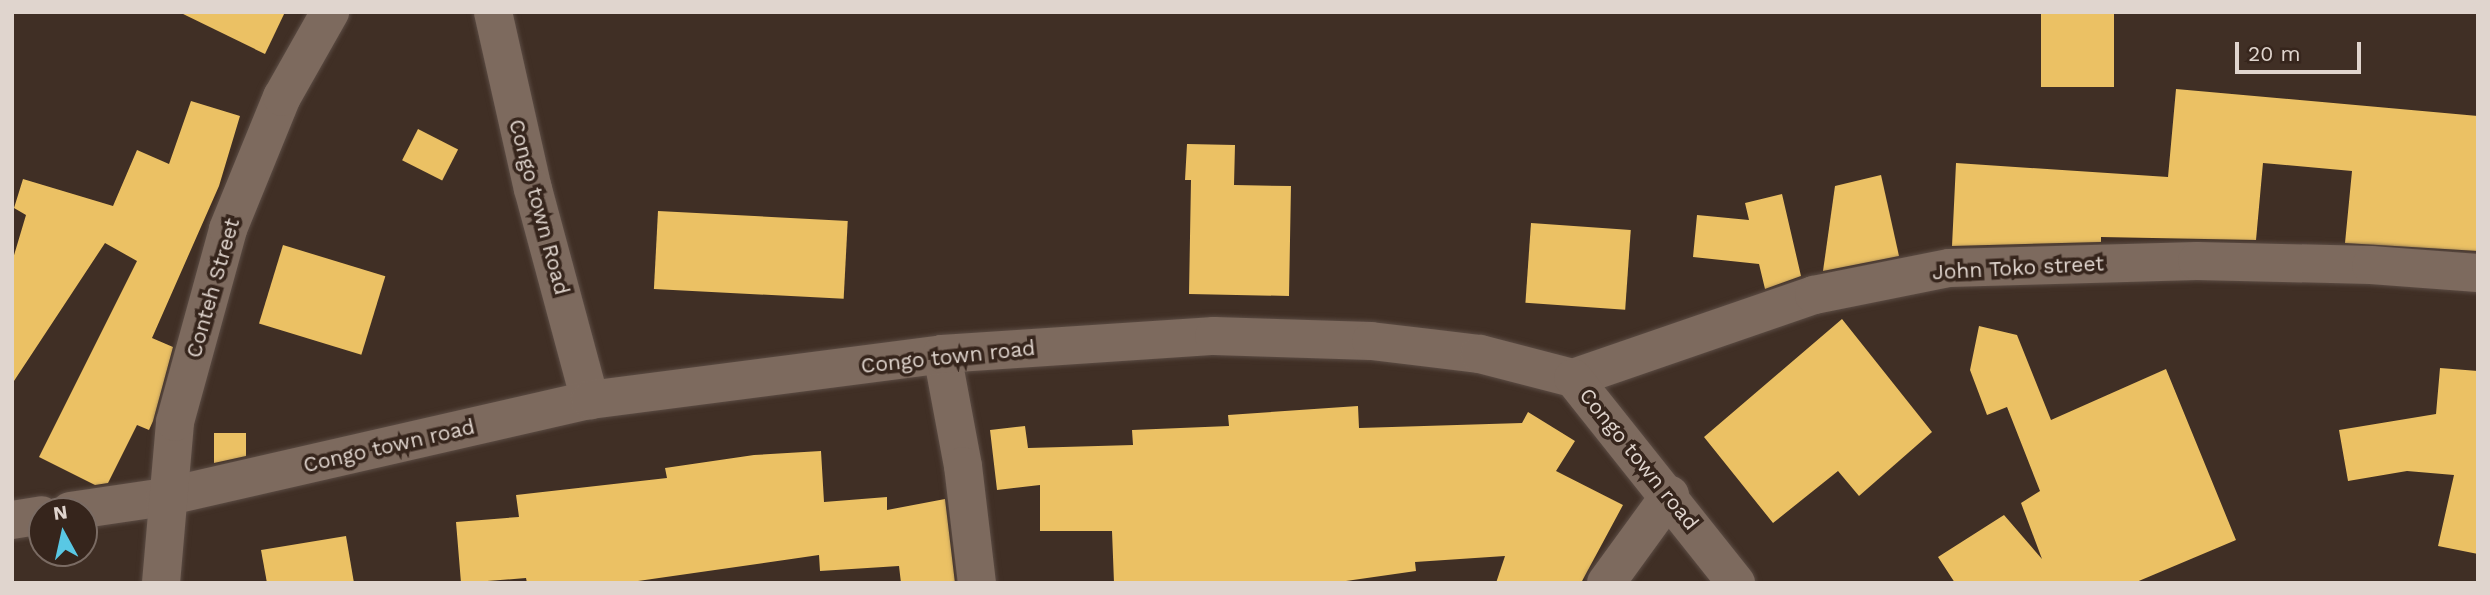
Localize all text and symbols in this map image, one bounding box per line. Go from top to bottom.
scale bar [2238,28,2364,72]
text: 20 m [2248,41,2300,66]
street label: Congo town Road [503,116,575,298]
street label: Conteh Street [181,215,245,361]
street label: John Toko street [1931,251,2105,285]
street label: Congo town road [859,335,1037,379]
street label: Congo town road [1574,383,1704,535]
street label: Congo town road [301,414,477,478]
north arrow [28,497,98,567]
text: N [52,500,69,525]

